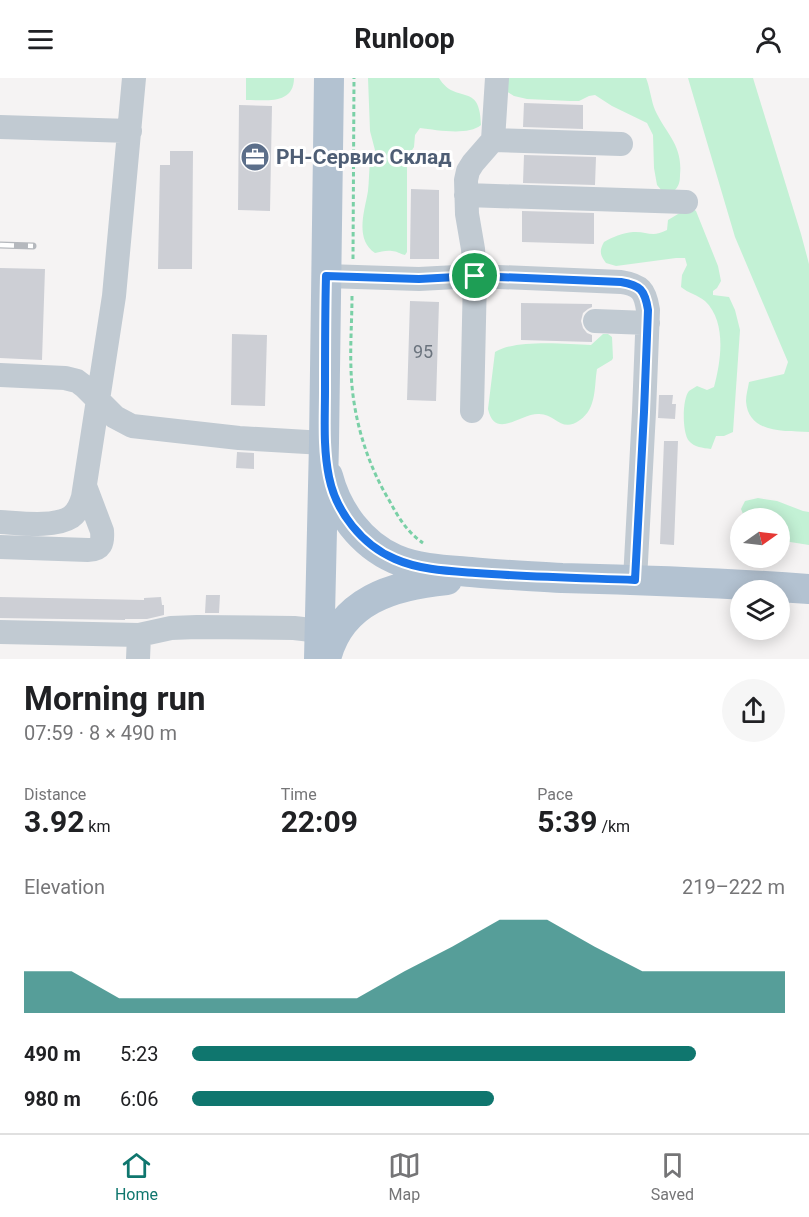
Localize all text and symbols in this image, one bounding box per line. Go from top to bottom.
icon: menu [24,23,57,56]
text: Runloop [354,23,455,55]
icon: person [752,23,785,56]
office icon: РН-Сервис Cклад [239,141,271,173]
place label: РН-Сервис Cклад [276,145,451,169]
pin [449,250,500,301]
icon: arrive [458,259,491,292]
house number: 95 [413,341,433,362]
north arrow [730,508,790,568]
map controls [730,508,790,640]
button: layers [730,580,790,640]
text: Morning run [24,679,205,718]
button: share [722,679,785,742]
text: 07:59 · 8 × 490 m [24,721,177,745]
text: Distance [24,785,86,804]
text: Time [281,785,317,804]
text: Pace [537,785,573,804]
text: 3.92 [24,804,84,839]
text: 22:09 [281,804,358,839]
text: 5:39 [537,804,597,839]
text: km [84,817,110,836]
text: /km [597,817,630,836]
text: Elevation [24,875,105,899]
text: 219–222 m [682,875,785,899]
text: 490 m [24,1042,81,1066]
text: 5:23 [120,1042,159,1066]
text: 980 m [24,1087,81,1111]
text: 6:06 [120,1087,159,1111]
tab: Home [115,1149,158,1204]
tab: Map [388,1149,421,1204]
tab: Saved [651,1149,694,1204]

